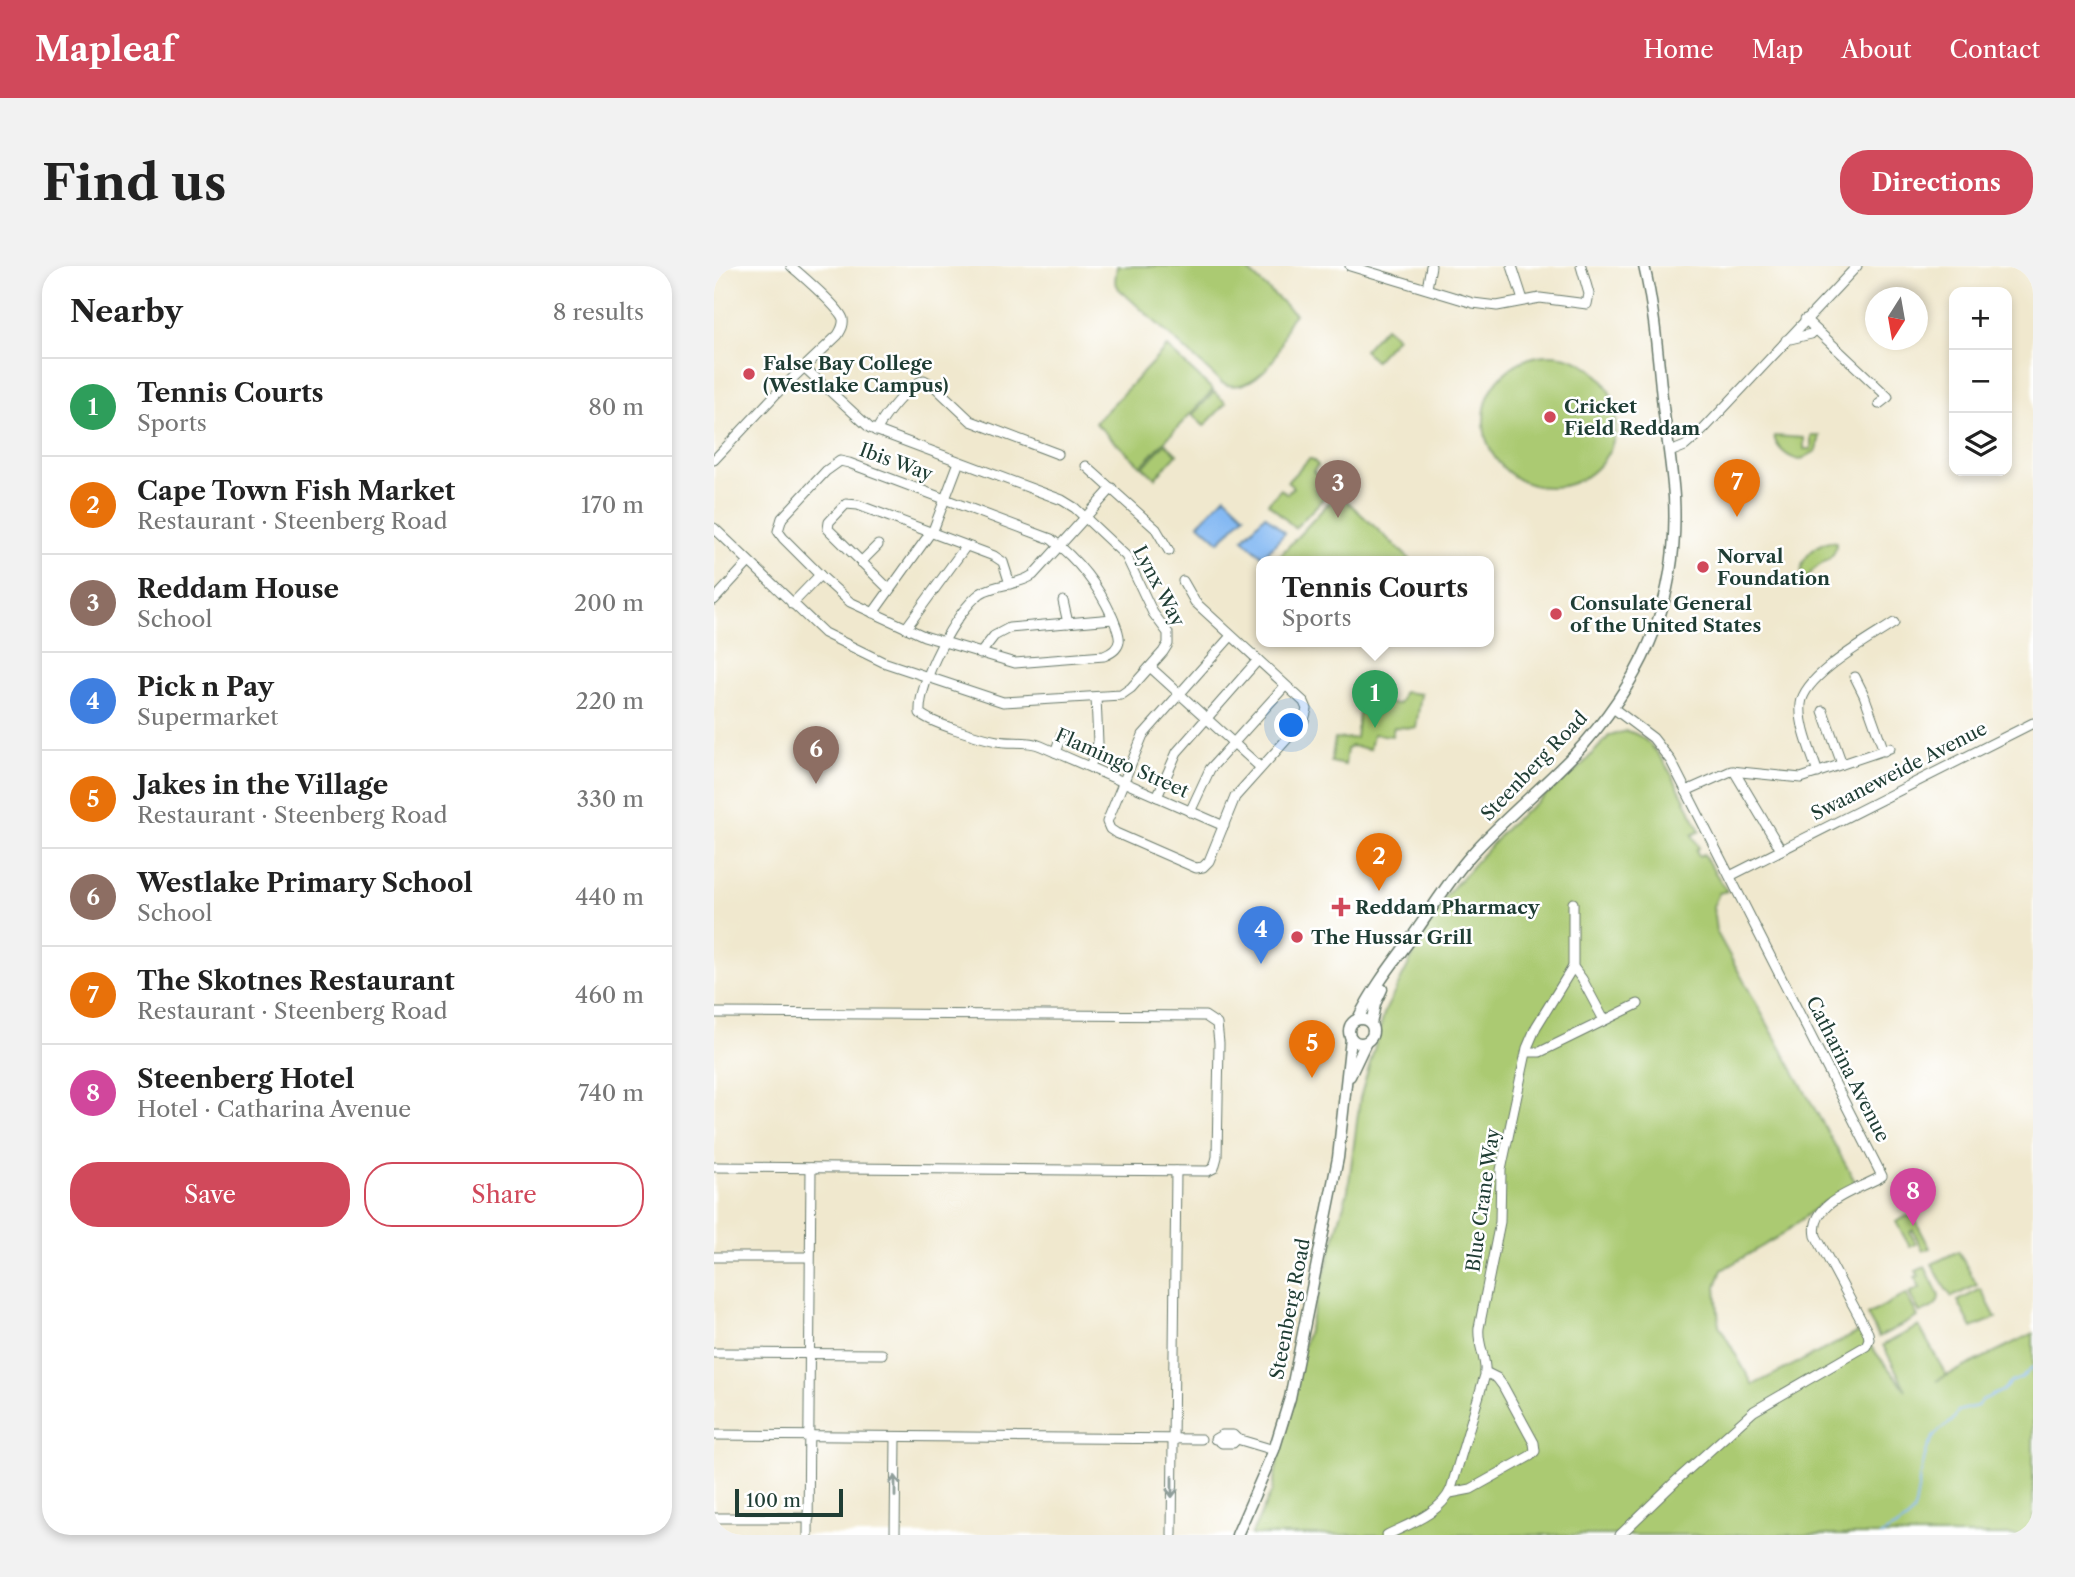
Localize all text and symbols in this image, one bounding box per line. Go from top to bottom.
text: Mapleaf [35,29,175,70]
text: Home [1643,35,1714,64]
text: Map [1752,35,1803,64]
text: About [1841,35,1912,64]
text: Contact [1950,35,2040,64]
button: Directions [1840,150,2033,215]
text: Find us [42,152,226,213]
north arrow [1865,287,1928,350]
map controls [1949,287,2012,476]
button: + [1949,287,2012,350]
text: Nearby [70,293,183,330]
text: 8 results [553,298,644,326]
button: − [1949,350,2012,413]
place label: False Bay College (Westlake Campus) [763,352,948,397]
marker: False Bay College (Westlake Campus) [741,366,757,382]
text: Tennis Courts [137,377,324,409]
text: 1 [88,393,98,421]
text: 80 m [588,393,644,421]
place label: Cricket Field Reddam [1564,395,1700,440]
text: Sports [137,409,207,437]
marker: Cricket Field Reddam [1542,409,1558,425]
button: layers [1949,413,2012,476]
street label: Ibis Way [856,438,936,486]
pin: 7 [1714,459,1760,517]
pin: 3 [1315,460,1361,518]
text: Cape Town Fish Market [137,475,455,507]
text: 2 [86,491,100,519]
text: 170 m [581,491,644,519]
text: Restaurant · Steenberg Road [137,507,447,535]
street label: Lynx Way [1128,542,1190,631]
place label: Norval Foundation [1717,545,1830,590]
popup [1256,556,1494,647]
marker: Norval Foundation [1695,559,1711,575]
text: Tennis Courts [1282,572,1468,604]
text: Reddam House [137,573,339,605]
text: 3 [87,589,100,617]
text: 200 m [574,589,644,617]
place label: Consulate General of the United States [1570,592,1761,637]
text: Sports [1282,604,1351,632]
text: School [137,605,212,633]
marker: Consulate General of the United States [1548,606,1564,622]
pin: 1 [1352,670,1398,728]
text: Pick n Pay [137,671,274,703]
text: 4 [86,687,100,715]
text: 220 m [575,687,644,715]
text: Supermarket [137,703,278,731]
street label: Steenberg Road [1476,706,1592,826]
your location [1274,708,1308,742]
street label: Swaaneweide Avenue [1807,717,1991,825]
street label: Flamingo Street [1052,723,1193,803]
pin: 6 [793,726,839,784]
text: Jakes in the Village [137,769,388,801]
text: 5 [87,785,99,813]
text: 330 m [577,785,644,813]
text: Restaurant · Steenberg Road [137,801,447,829]
pin: 2 [1356,833,1402,891]
text: Westlake Primary School [137,867,473,899]
text: 6 [86,883,100,911]
text: 440 m [575,883,644,911]
place label: Reddam Pharmacy [1355,896,1541,919]
text: School [137,899,212,927]
marker: Reddam Pharmacy [1333,899,1349,915]
pin: 4 [1238,906,1284,964]
place label: The Hussar Grill [1311,926,1473,949]
marker: The Hussar Grill [1289,929,1305,945]
text: The Skotnes Restaurant [137,965,455,997]
text: 7 [87,981,99,1009]
text: 460 m [575,981,644,1009]
street label: Catharina Avenue [1801,992,1895,1146]
text: Restaurant · Steenberg Road [137,997,447,1025]
pin: 5 [1289,1020,1335,1078]
text: Steenberg Hotel [137,1063,354,1095]
text: 8 [86,1079,100,1107]
text: 740 m [578,1079,644,1107]
text: Hotel · Catharina Avenue [137,1095,411,1123]
street label: Blue Crane Way [1462,1126,1505,1273]
button: Save [70,1162,350,1227]
button: Share [364,1162,644,1227]
pin: 8 [1890,1168,1936,1226]
street label: Steenberg Road [1265,1236,1315,1382]
one-way arrow [888,1475,902,1498]
one-way arrow [1166,1475,1179,1498]
scale bar [735,1486,844,1518]
text: 100 m [746,1489,801,1512]

